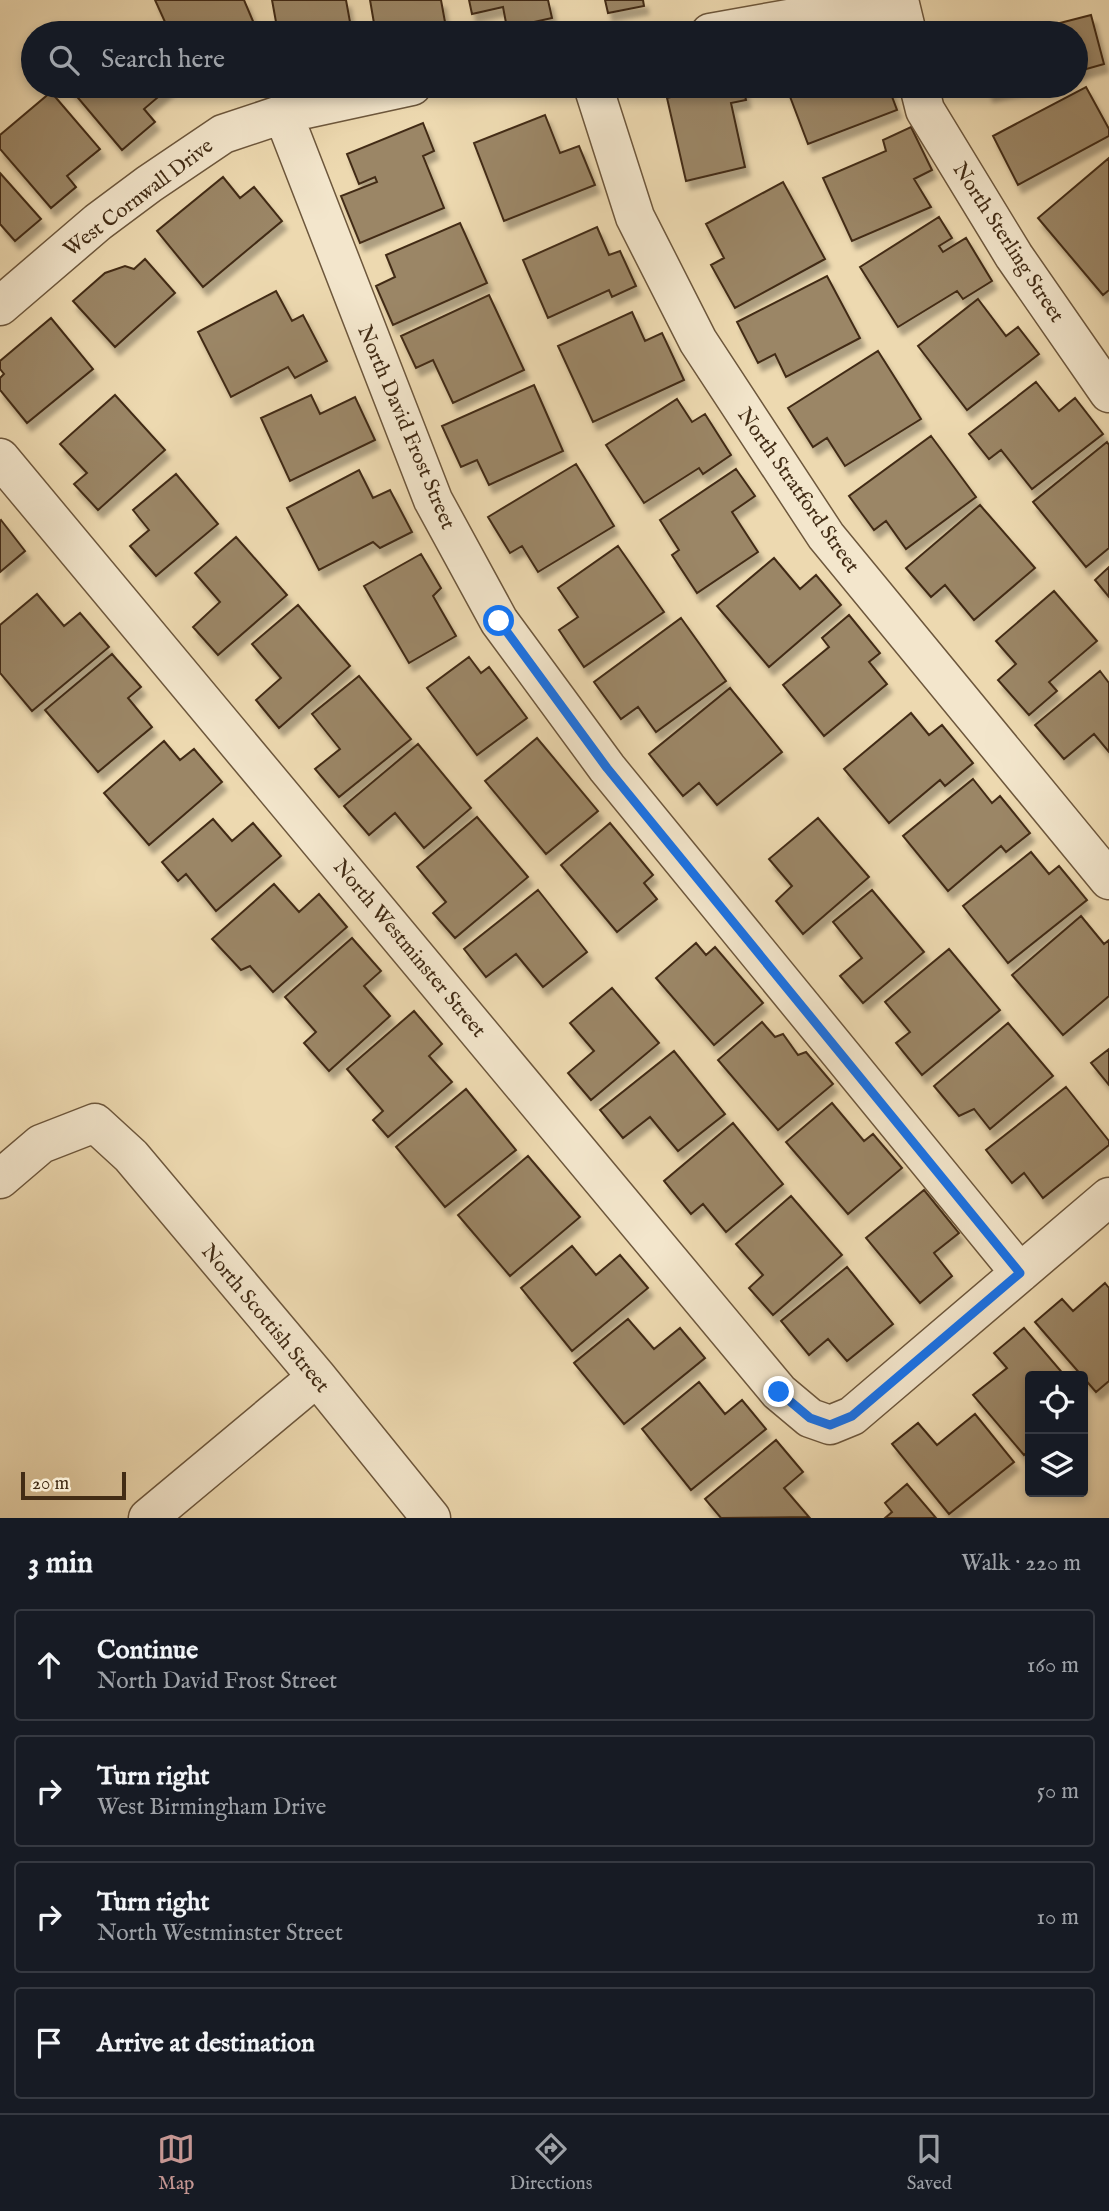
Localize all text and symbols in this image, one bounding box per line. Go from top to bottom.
search box [21,21,1088,98]
icon: search [45,41,83,79]
text: Search here [101,43,225,76]
street label: West Cornwall Drive [59,133,219,263]
street label: North Sterling Street [946,158,1070,328]
street label: North David Frost Street [350,321,461,534]
street label: North Stratford Street [731,403,865,579]
route start [483,605,514,636]
street label: North Westminster Street [326,854,491,1044]
street label: North Scottish Street [195,1239,335,1399]
map controls [1025,1371,1088,1497]
button: locate [1025,1371,1088,1434]
route end [763,1376,794,1407]
button: layers [1025,1434,1088,1497]
scale bar [21,1469,126,1501]
text: 20 m [32,1472,69,1496]
text: 3 min [28,1545,93,1583]
text: Walk · 220 m [961,1549,1081,1578]
text: Continue [97,1634,198,1667]
icon: ahead [30,1646,68,1684]
text: 160 m [1027,1651,1079,1680]
text: North David Frost Street [97,1667,337,1696]
text: Turn right [97,1760,210,1793]
icon: right [30,1772,68,1810]
text: 50 m [1037,1777,1079,1806]
text: West Birmingham Drive [97,1793,326,1822]
text: Turn right [97,1886,210,1919]
icon: right [30,1898,68,1936]
text: 10 m [1036,1903,1079,1932]
text: North Westminster Street [97,1919,343,1948]
icon: arrive [30,2024,68,2062]
text: Arrive at destination [97,2027,315,2060]
tab: Map [157,2130,195,2196]
tab: Directions [510,2130,592,2196]
tab: Saved [907,2130,952,2196]

